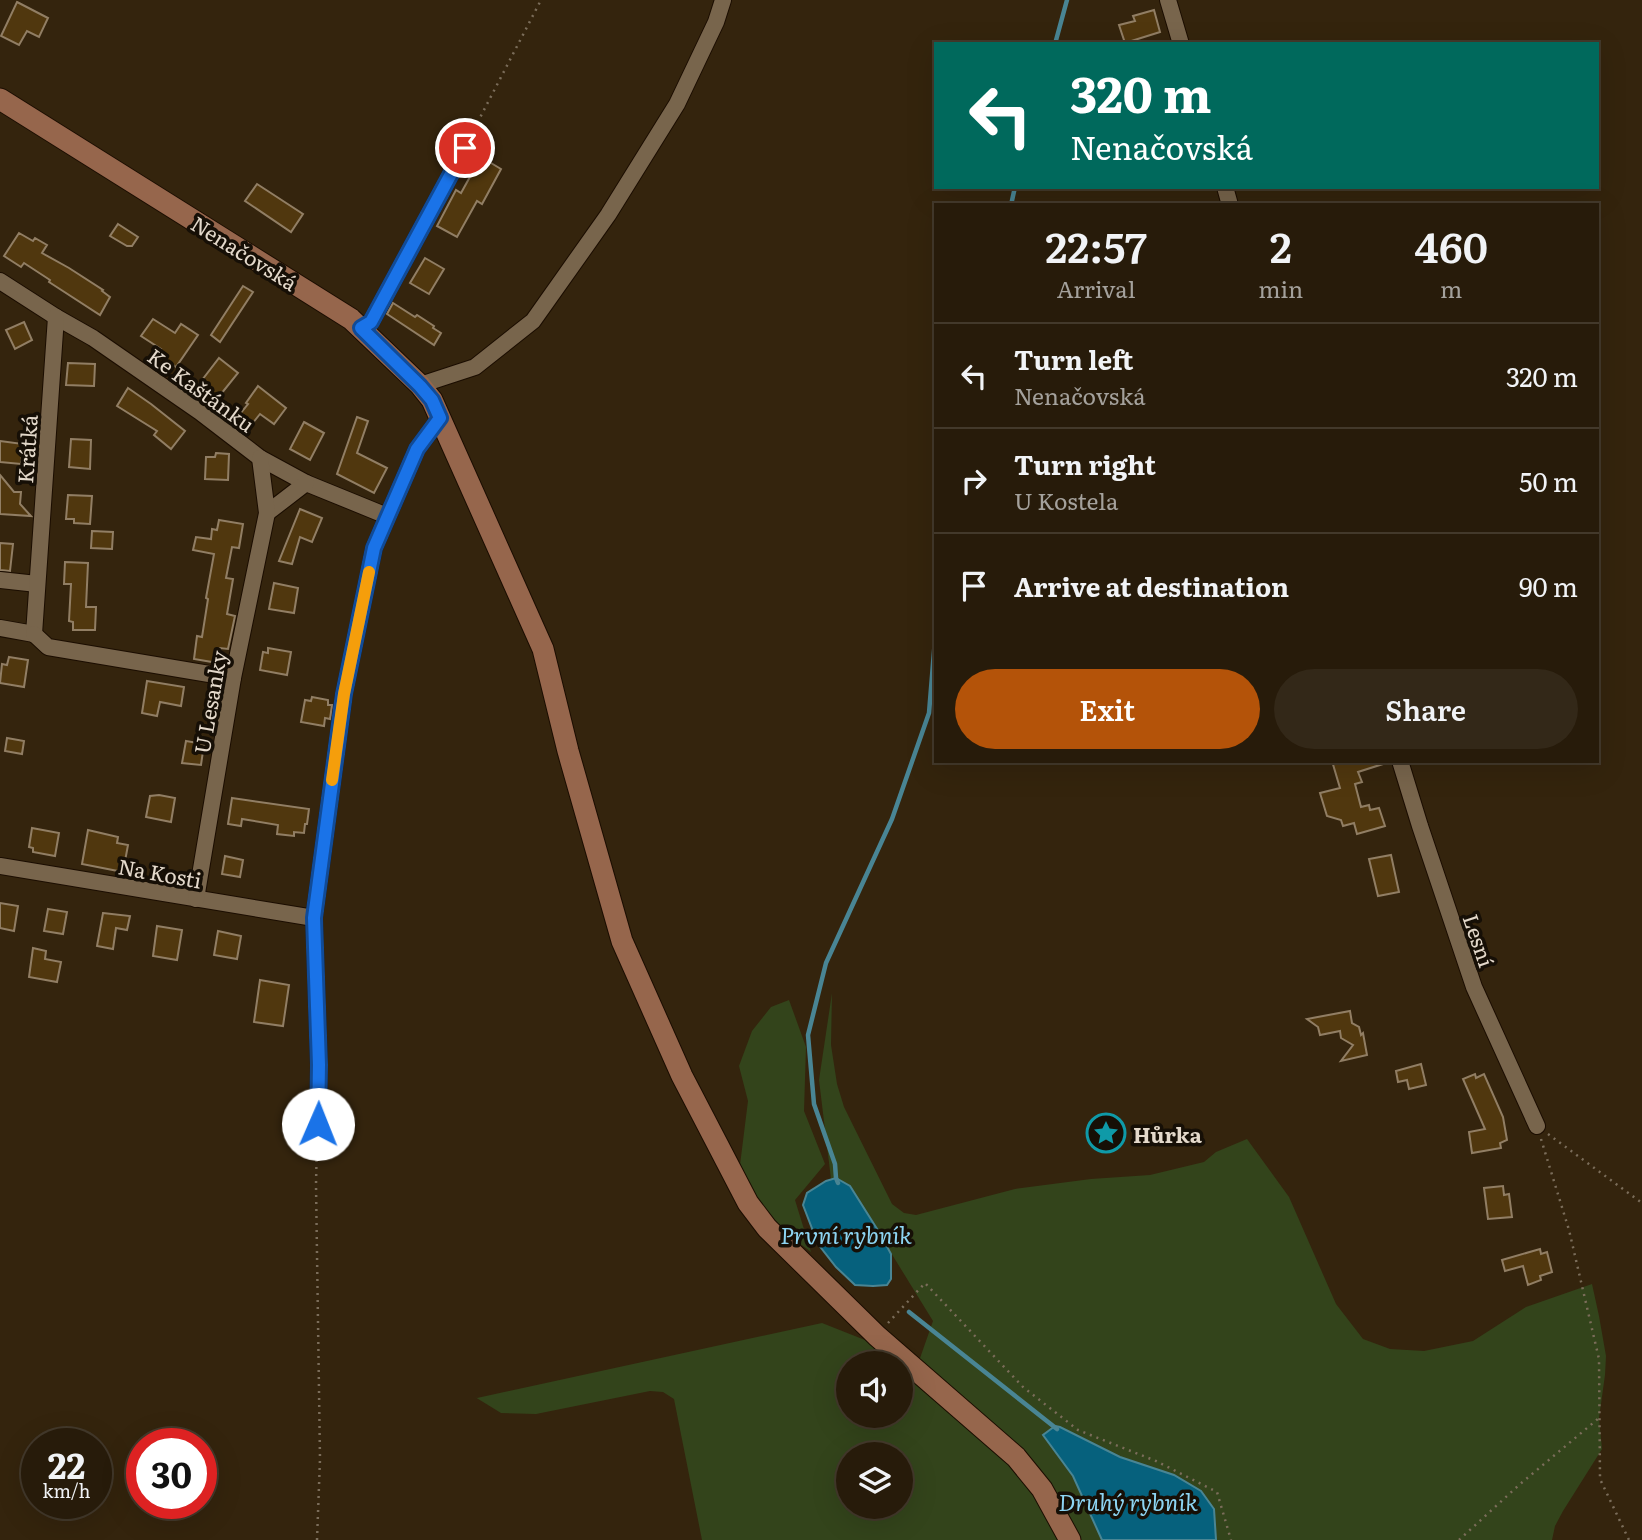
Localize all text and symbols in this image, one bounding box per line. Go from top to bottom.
text: 320 m [1070,55,1212,128]
icon: left [955,70,1046,161]
pin [435,118,495,178]
text: Nenačovská [1070,122,1253,170]
icon: arrive [446,129,484,167]
street label: Nenačovská [186,207,305,297]
text: 22:57 [1045,214,1147,276]
text: 2 [1270,214,1292,276]
text: 460 [1414,214,1488,276]
text: Arrival [1057,271,1135,305]
text: min [1258,271,1303,305]
text: m [1440,271,1462,305]
text: Turn left [1014,339,1133,378]
street label: Ke Kaštánku [142,340,262,438]
text: 320 m [1506,356,1578,395]
icon: left [955,357,993,395]
text: Nenačovská [1014,378,1146,412]
street label: Krátká [8,413,44,485]
text: Turn right [1014,444,1156,483]
text: 50 m [1519,461,1578,500]
icon: right [955,462,993,500]
text: U Kostela [1014,483,1118,517]
text: Arrive at destination [1014,566,1289,605]
text: 90 m [1519,566,1578,605]
icon: arrive [955,567,993,605]
street label: U Lesanky [185,647,233,756]
button: Exit [955,669,1260,749]
button: Share [1274,669,1578,749]
street label: Na Kosti [116,849,204,895]
street label: Lesní [1456,909,1504,971]
position arrow [281,1087,355,1161]
place icon: Hůrka [1085,1112,1127,1154]
place label: Hůrka [1133,1118,1203,1149]
water label: První rybník [780,1217,912,1251]
map controls [836,1351,913,1519]
button: sound [836,1351,913,1428]
speed limit sign: 30 [126,1428,217,1519]
text: 22 [48,1438,85,1490]
button: layers [836,1442,913,1519]
text: km/h [43,1477,90,1504]
water label: Druhý rybník [1058,1484,1198,1518]

